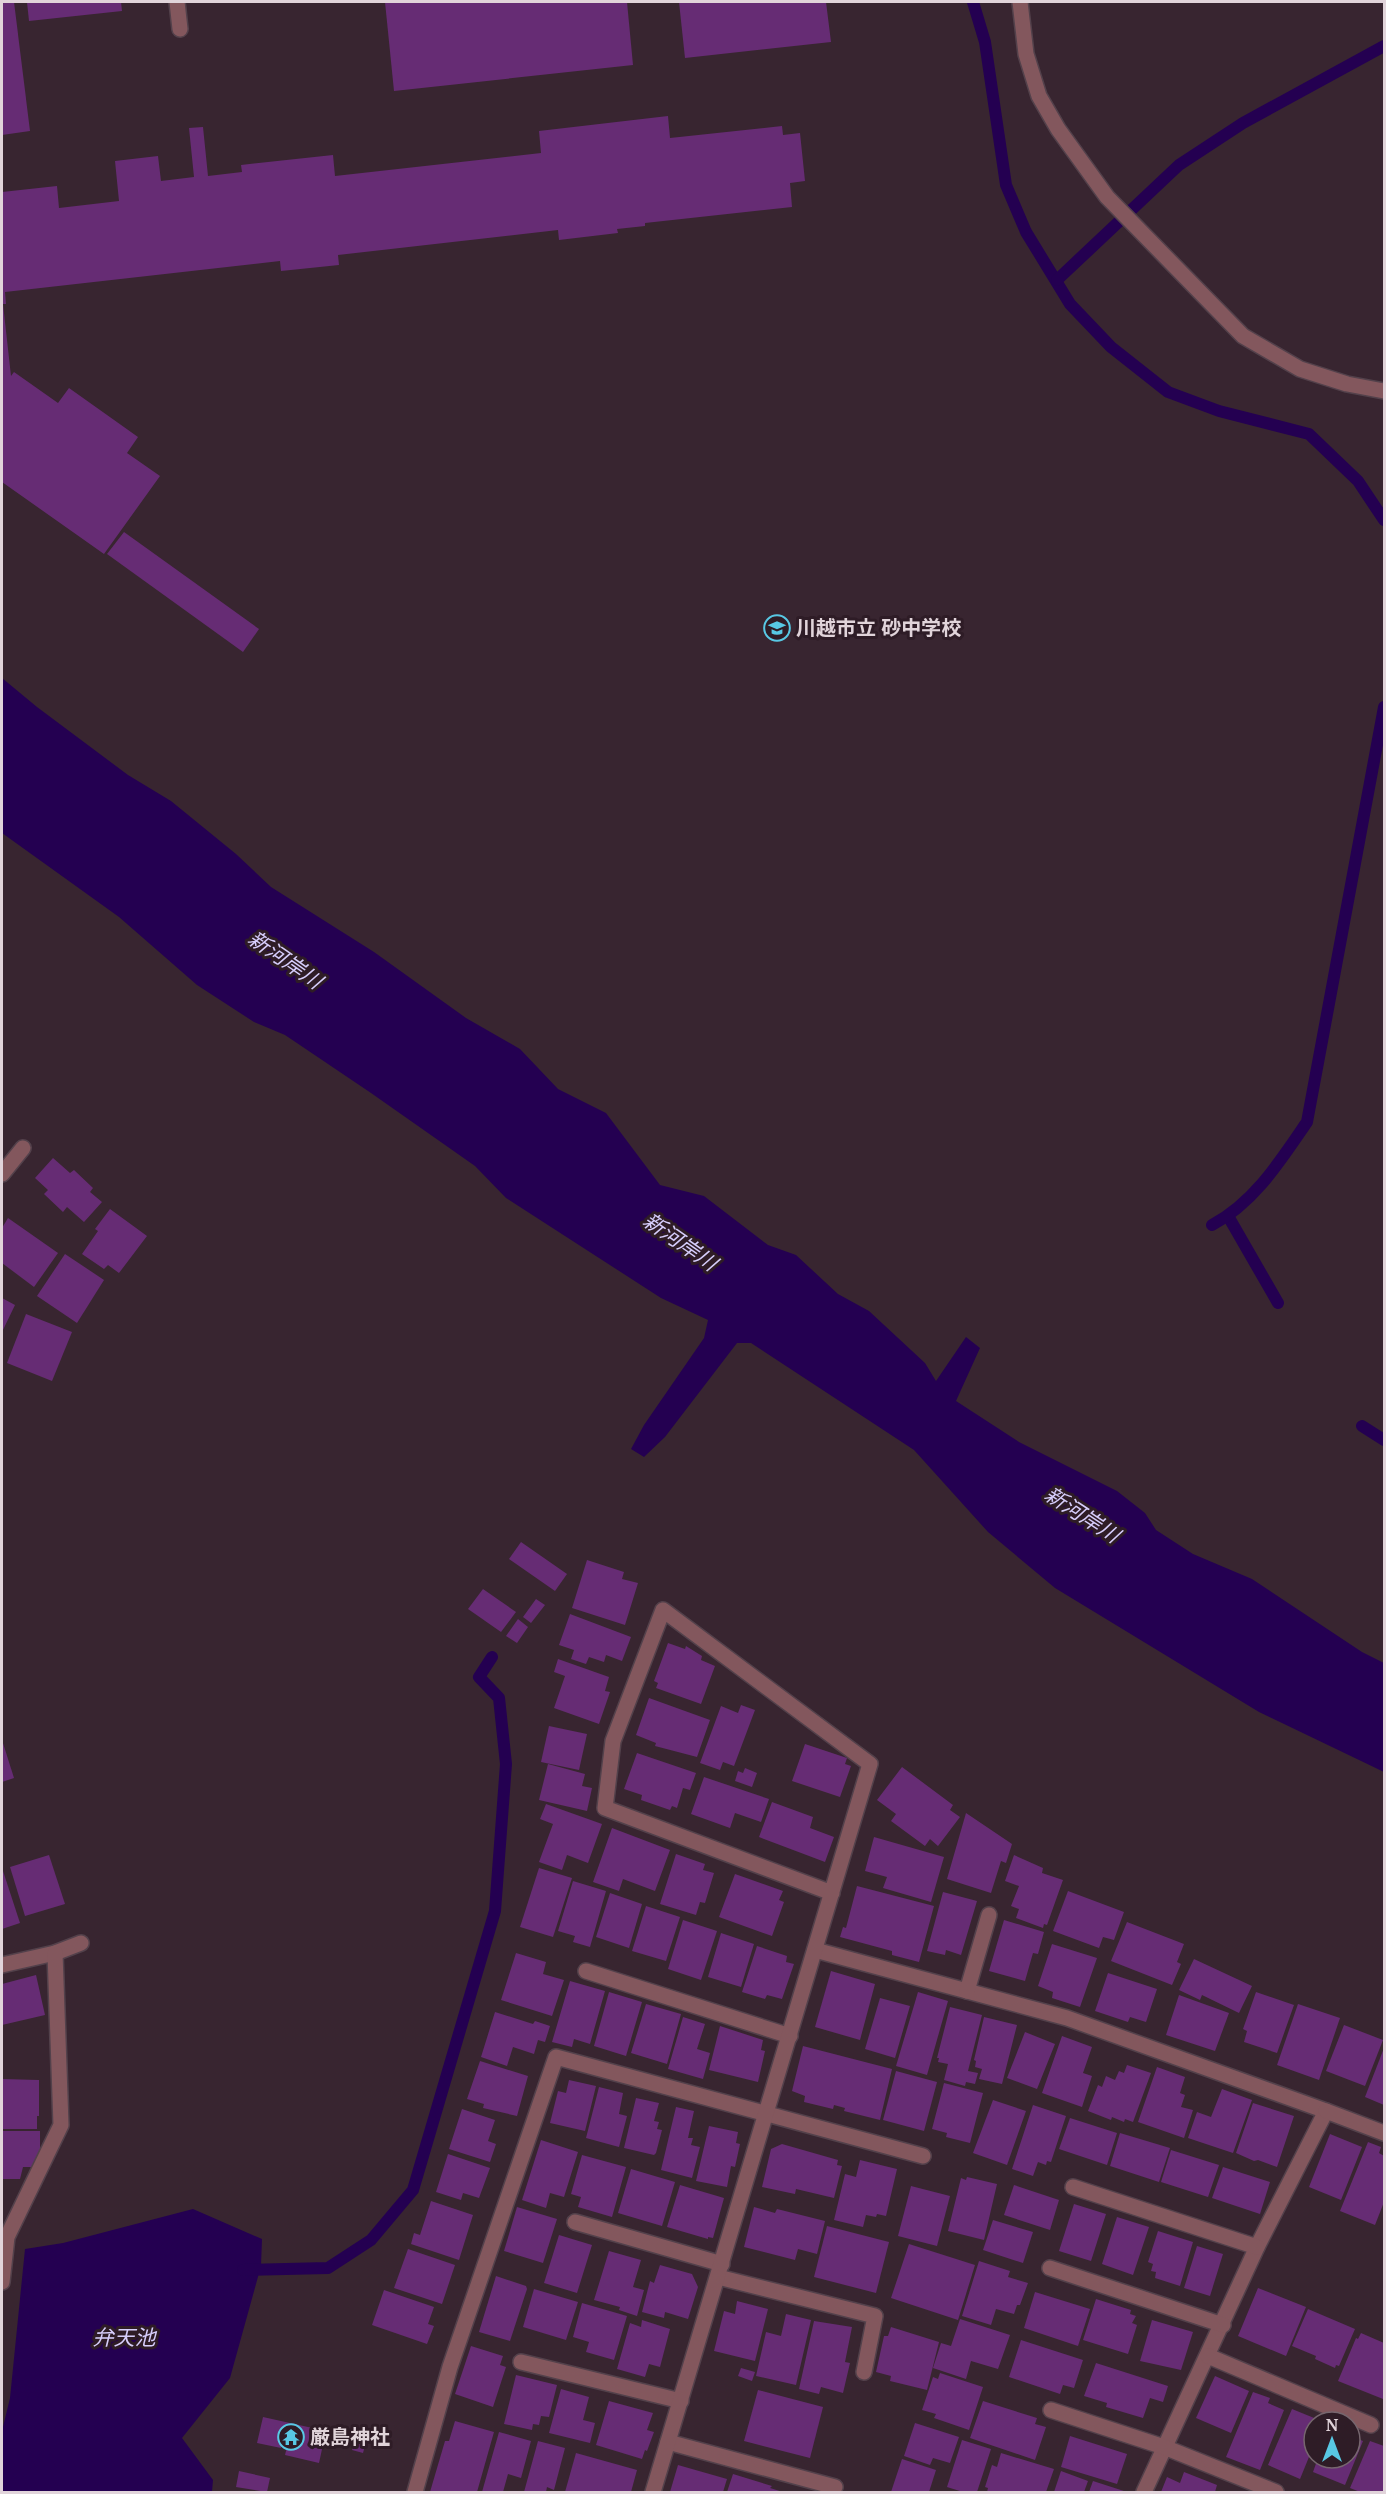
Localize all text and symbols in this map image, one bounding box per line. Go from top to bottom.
school or university icon: 川越市立 砂中学校 [762,613,792,643]
place label: 川越市立 砂中学校 [796,614,961,641]
water label: 新河岸川 [243,924,330,996]
water label: 新河岸川 [638,1206,725,1278]
water label: 新河岸川 [1040,1480,1127,1550]
water label: 弁天池 [93,2323,157,2351]
north arrow [1302,2410,1362,2470]
text: N [1326,2414,1339,2436]
temple icon: 厳島神社 [276,2422,306,2452]
place label: 厳島神社 [310,2423,390,2450]

